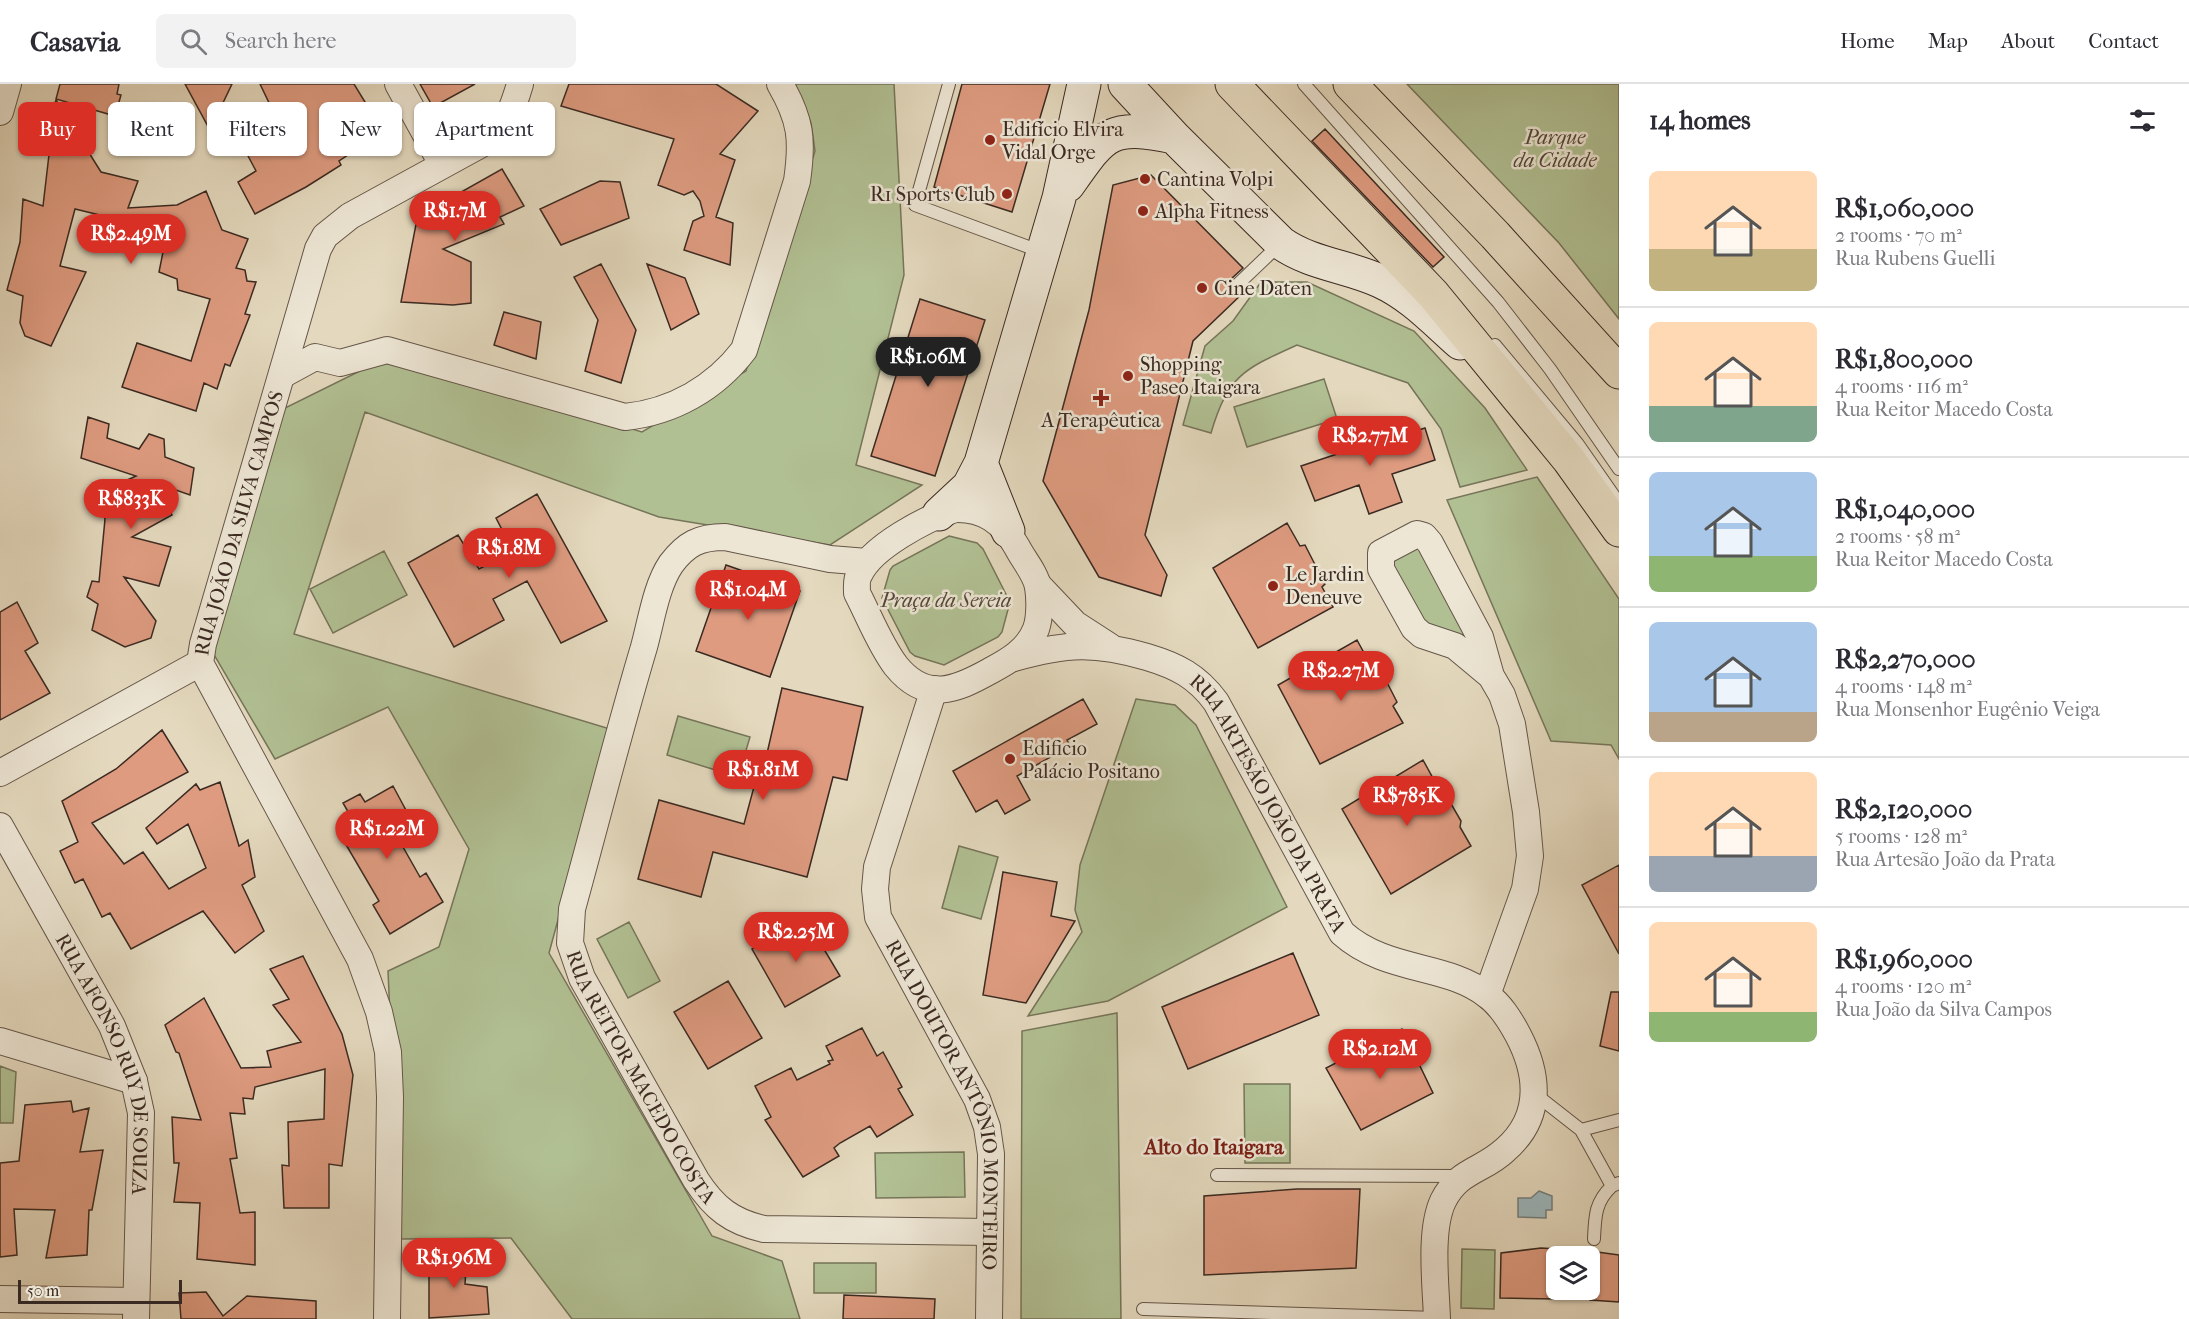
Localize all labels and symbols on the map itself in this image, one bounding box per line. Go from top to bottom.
place label: Edifício Elvira Vidal Orge [1001,118,1124,164]
park label: Parque da Cidade [1514,126,1597,172]
marker: Edifício Elvira Vidal Orge [983,133,997,147]
place label: Cantina Volpi [1157,168,1273,191]
marker: Cantina Volpi [1138,172,1152,186]
place label: R1 Sports Club [870,183,995,206]
marker: R1 Sports Club [1000,187,1014,201]
pin: R$1.7M [406,191,504,242]
place label: Alpha Fitness [1154,200,1269,223]
marker: Alpha Fitness [1136,204,1150,218]
pin: R$2.49M [76,214,186,265]
place label: Cine Daten [1214,277,1312,300]
marker: Cine Daten [1195,281,1209,295]
pin: R$1.06M [873,337,983,388]
place label: Shopping Paseo Itaigara [1140,353,1261,399]
marker: Shopping Paseo Itaigara [1121,369,1135,383]
street label: RUA JOÃO DA SILVA CAMPOS [190,388,288,657]
marker: A Terapêutica [1094,391,1108,405]
place label: A Terapêutica [1040,409,1162,432]
pin: R$2.77M [1315,416,1425,467]
pin: R$833K [82,479,180,530]
pin: R$1.8M [460,528,558,579]
place label: Le Jardin Deneuve [1285,563,1365,609]
pin: R$1.04M [693,570,803,621]
marker: Le Jardin Deneuve [1266,579,1280,593]
park label: Praça da Sereia [880,589,1011,612]
pin: R$2.27M [1286,651,1396,702]
street label: RUA ARTESÃO JOÃO DA PRATA [1185,669,1351,937]
place label: Edificio Palácio Positano [1022,737,1160,783]
pin: R$1.81M [708,750,818,801]
marker: Edificio Palácio Positano [1003,752,1017,766]
pin: R$785K [1358,776,1456,827]
pin: R$1.22M [332,809,442,860]
pin: R$2.25M [741,912,851,963]
street label: RUA AFONSO RUY DE SOUZA [51,929,153,1196]
street label: RUA DOUTOR ANTÔNIO MONTEIRO [881,935,1003,1270]
street label: RUA REITOR MACEDO COSTA [562,947,721,1209]
pin: R$2.12M [1325,1029,1435,1080]
district label: Alto do Itaigara [1142,1135,1285,1159]
pin: R$1.96M [399,1238,509,1289]
scale bar [18,1277,182,1304]

